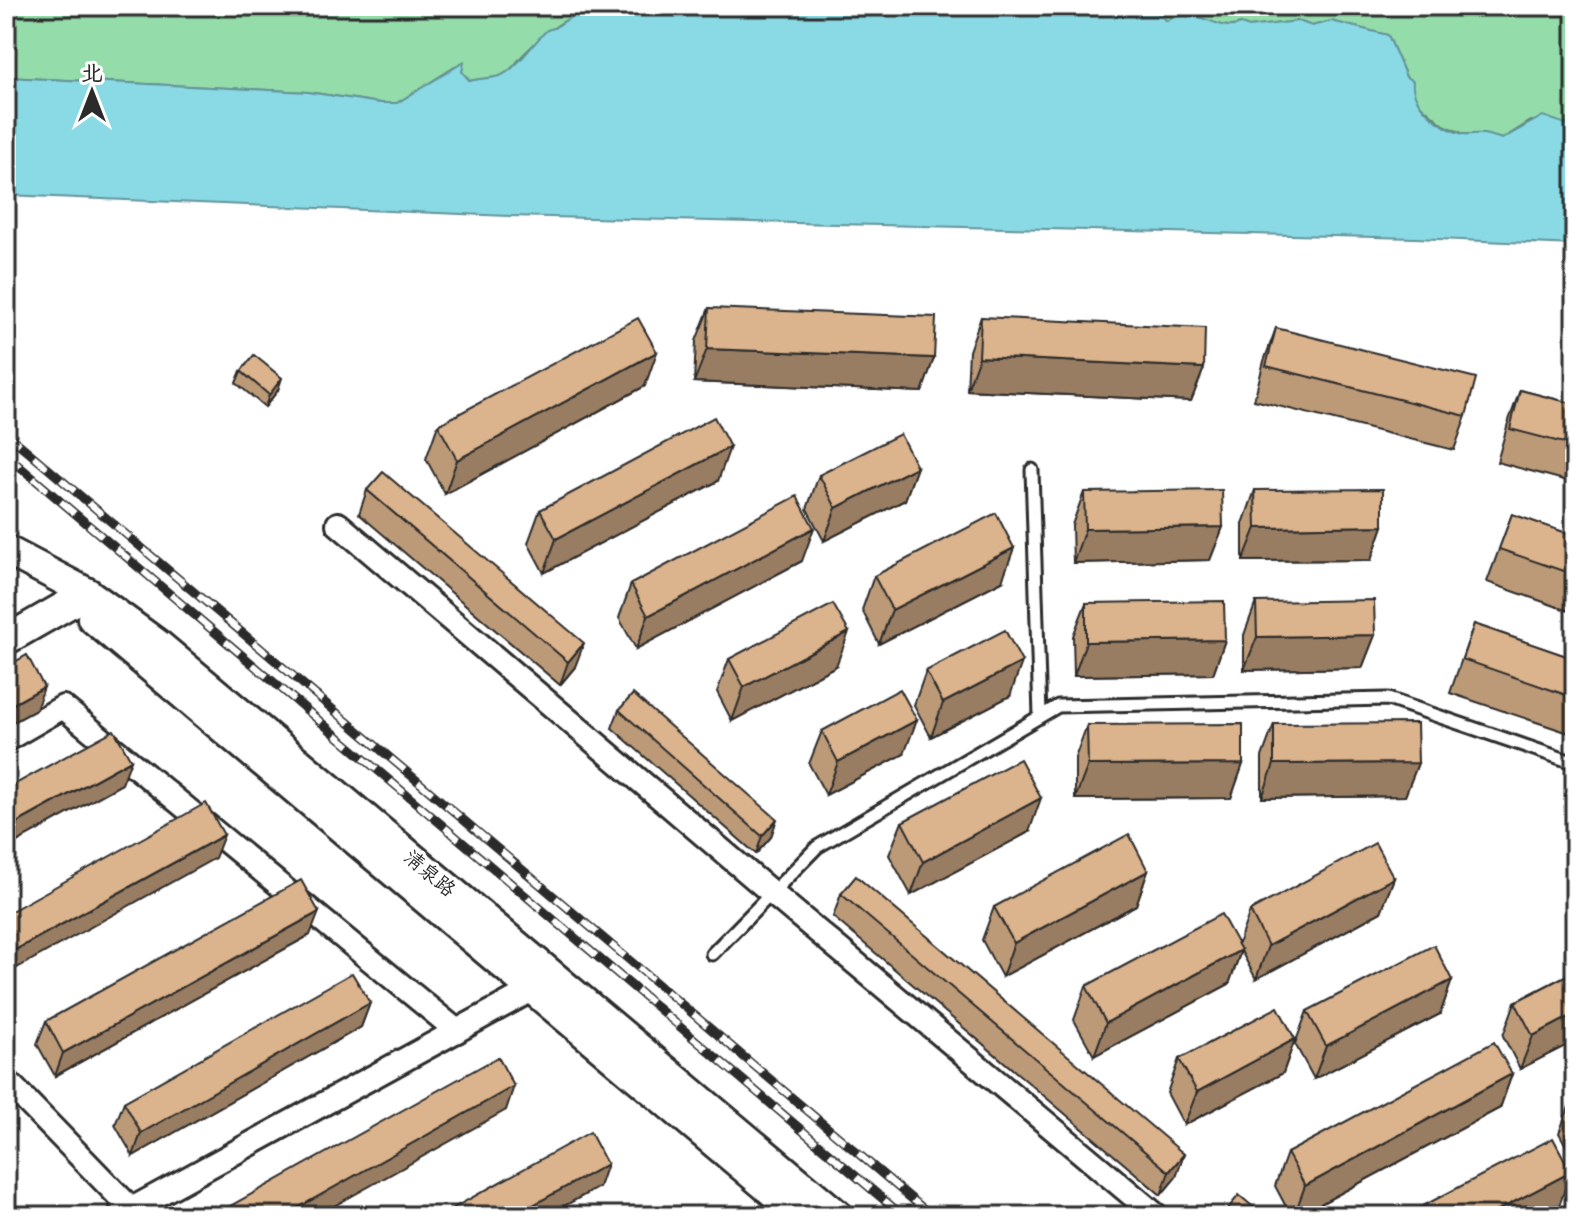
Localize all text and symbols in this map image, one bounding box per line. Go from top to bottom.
north arrow [52,52,132,132]
text: 北 [81,57,103,92]
street label: 清泉路 [395,843,463,907]

